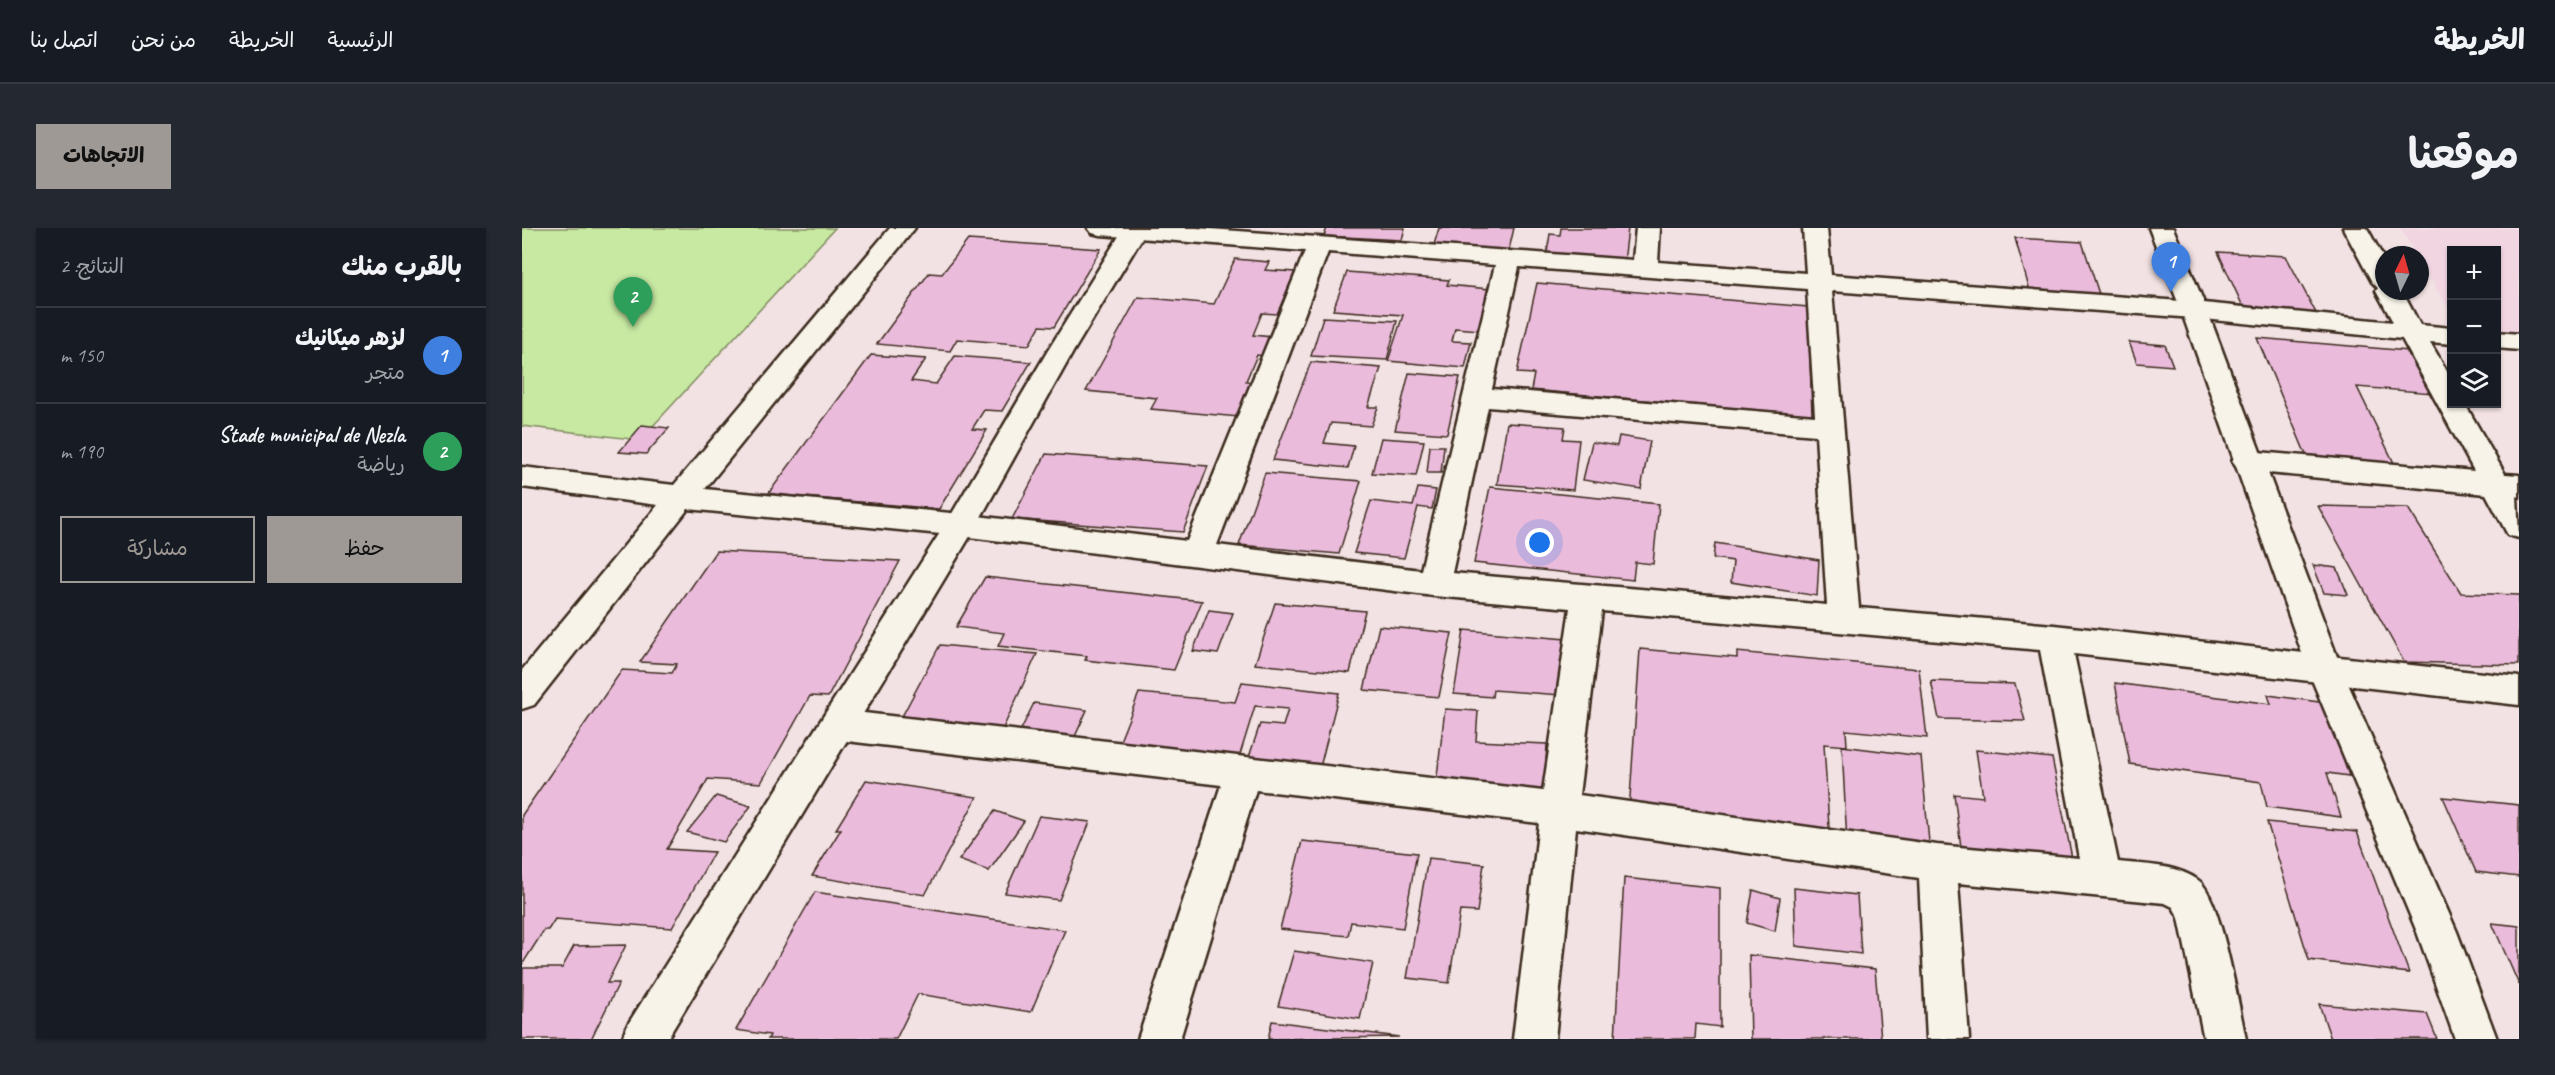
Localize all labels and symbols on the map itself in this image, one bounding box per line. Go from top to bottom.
pin: 1 [2152,242,2190,292]
north arrow [2375,246,2429,300]
pin: 2 [614,278,652,327]
your location [1525,528,1554,557]

